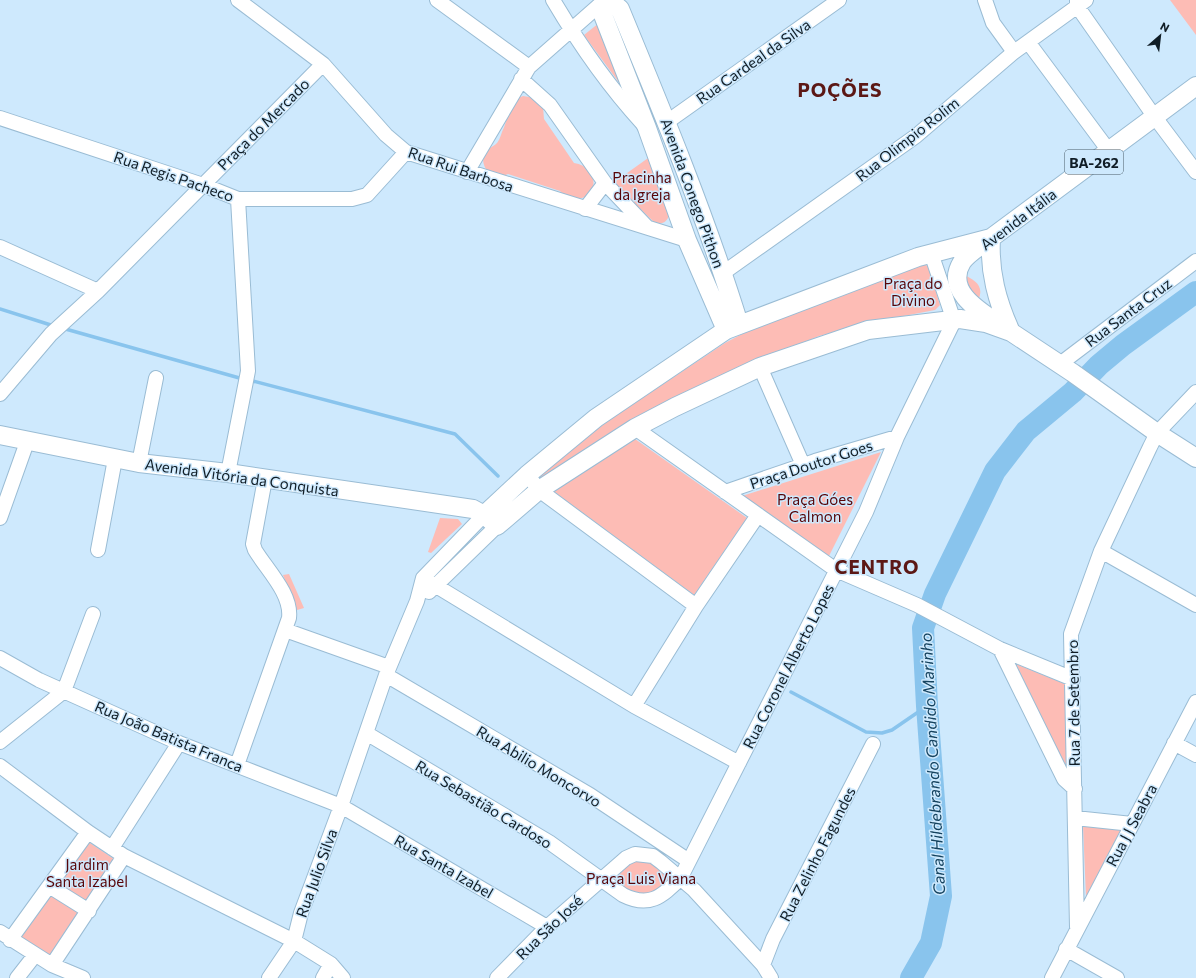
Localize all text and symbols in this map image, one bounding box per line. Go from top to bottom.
street label: Rua Cardeal da Silva [692,15,814,107]
north arrow [1140,16,1180,56]
text: N [1158,19,1172,34]
street label: Praça do Mercado [213,74,313,174]
district label: POÇÕES [798,78,883,101]
street label: Rua Olimpio Rolim [852,93,962,185]
street label: Avenida Conego Pithon [658,116,728,270]
street label: Rua Rui Barbosa [406,143,516,195]
street label: Rua Regis Pacheco [112,147,236,205]
road number: BA-262 [1065,150,1123,174]
park label: Pracinha da Igreja [612,168,672,203]
street label: Avenida Itália [976,185,1060,253]
park label: Praça do Divino [884,274,942,309]
street label: Rua Santa Cruz [1081,274,1175,350]
street label: Praça Doutor Goes [747,436,875,492]
street label: Avenida Vitória da Conquista [144,454,340,500]
park label: Praça Góes Calmon [777,490,853,525]
district label: CENTRO [834,555,920,578]
street label: Rua Coronel Alberto Lopes [739,581,837,751]
water label: Canal Hildebrando Candido Marinho [916,632,948,896]
street label: Rua 7 de Setembro [1063,640,1083,766]
street label: Rua João Batista Franca [92,697,246,775]
street label: Rua Abilio Moncorvo [473,722,605,810]
street label: Rua Sebastião Cardoso [412,756,556,852]
street label: Rua J J Seabra [1102,781,1160,869]
street label: Rua Zelinho Fagundes [775,784,859,924]
street label: Rua Julio Silva [292,826,340,920]
street label: Rua Santa Izabel [391,830,497,902]
park label: Jardim Santa Izabel [46,855,128,890]
park label: Praça Luis Viana [586,869,696,887]
street label: Rua São José [512,891,586,963]

